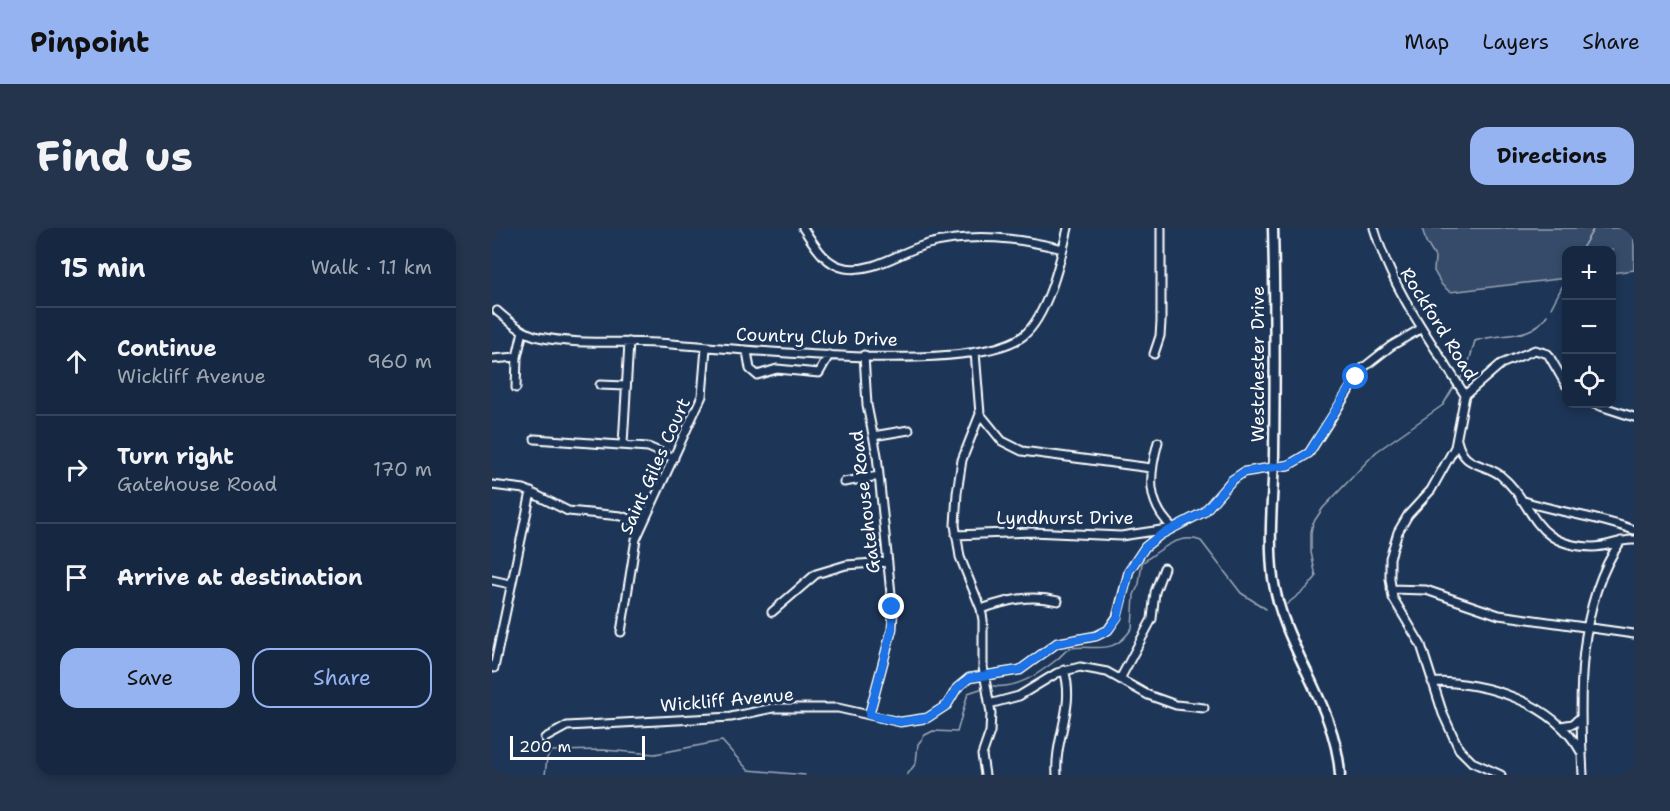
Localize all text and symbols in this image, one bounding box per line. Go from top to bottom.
text: Pinpoint [30,23,149,61]
text: Map [1404,28,1449,56]
text: Layers [1482,28,1549,56]
text: Share [1582,28,1640,56]
button: Directions [1470,127,1634,185]
text: Find us [36,128,193,184]
map controls [1562,246,1616,408]
button: + [1562,246,1616,300]
text: 15 min [60,250,146,285]
text: Walk · 1.1 km [311,254,432,280]
street label: Rockford Road [1395,263,1483,385]
street label: Westchester Drive [1246,286,1270,442]
button: − [1562,300,1616,354]
street label: Country Club Drive [736,322,898,352]
text: Continue [117,334,217,363]
icon: ahead [60,345,93,378]
text: 960 m [367,348,432,374]
button: locate [1562,354,1616,408]
text: Wickliff Avenue [117,363,266,389]
route start [1342,363,1368,389]
street label: Saint Giles Court [614,394,696,538]
street label: Gatehouse Road [844,429,886,575]
text: Turn right [117,442,234,471]
icon: right [60,453,93,486]
text: 170 m [373,456,432,482]
text: Gatehouse Road [117,471,277,497]
street label: Lyndhurst Drive [996,506,1134,530]
icon: arrive [60,561,93,594]
text: Arrive at destination [117,563,363,592]
route end [878,593,904,619]
button: Save [60,648,240,708]
button: Share [252,648,432,708]
street label: Wickliff Avenue [659,682,795,718]
scale bar [510,733,645,760]
text: 200 m [519,736,571,757]

